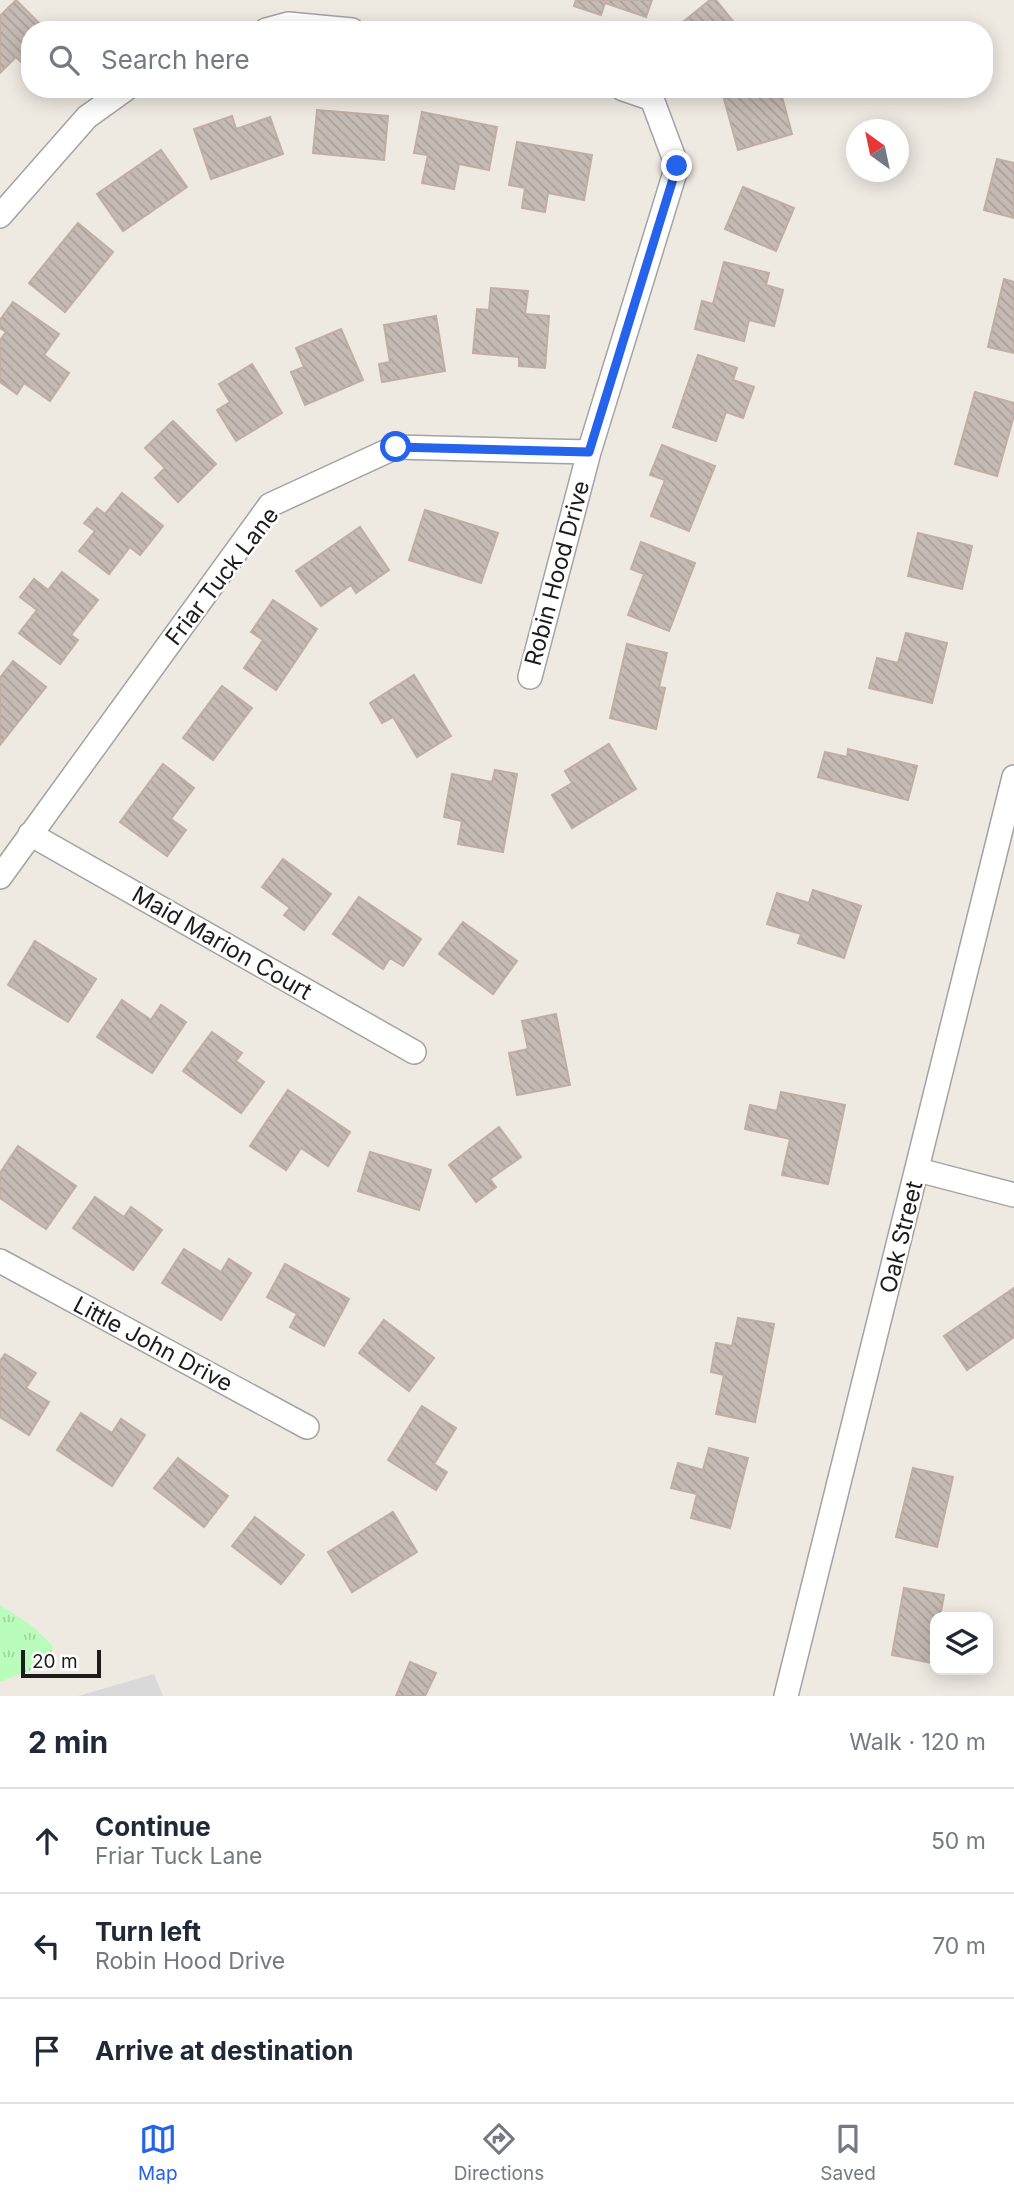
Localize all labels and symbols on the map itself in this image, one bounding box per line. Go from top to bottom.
north arrow [846,119,909,182]
route end [661,150,692,181]
route start [380,431,411,462]
street label: Robin Hood Drive [519,477,595,669]
street label: Friar Tuck Lane [159,501,285,651]
street label: Maid Marion Court [127,880,317,1006]
street label: Oak Street [874,1178,929,1296]
street label: Little John Drive [69,1290,237,1398]
scale bar [21,1647,102,1679]

